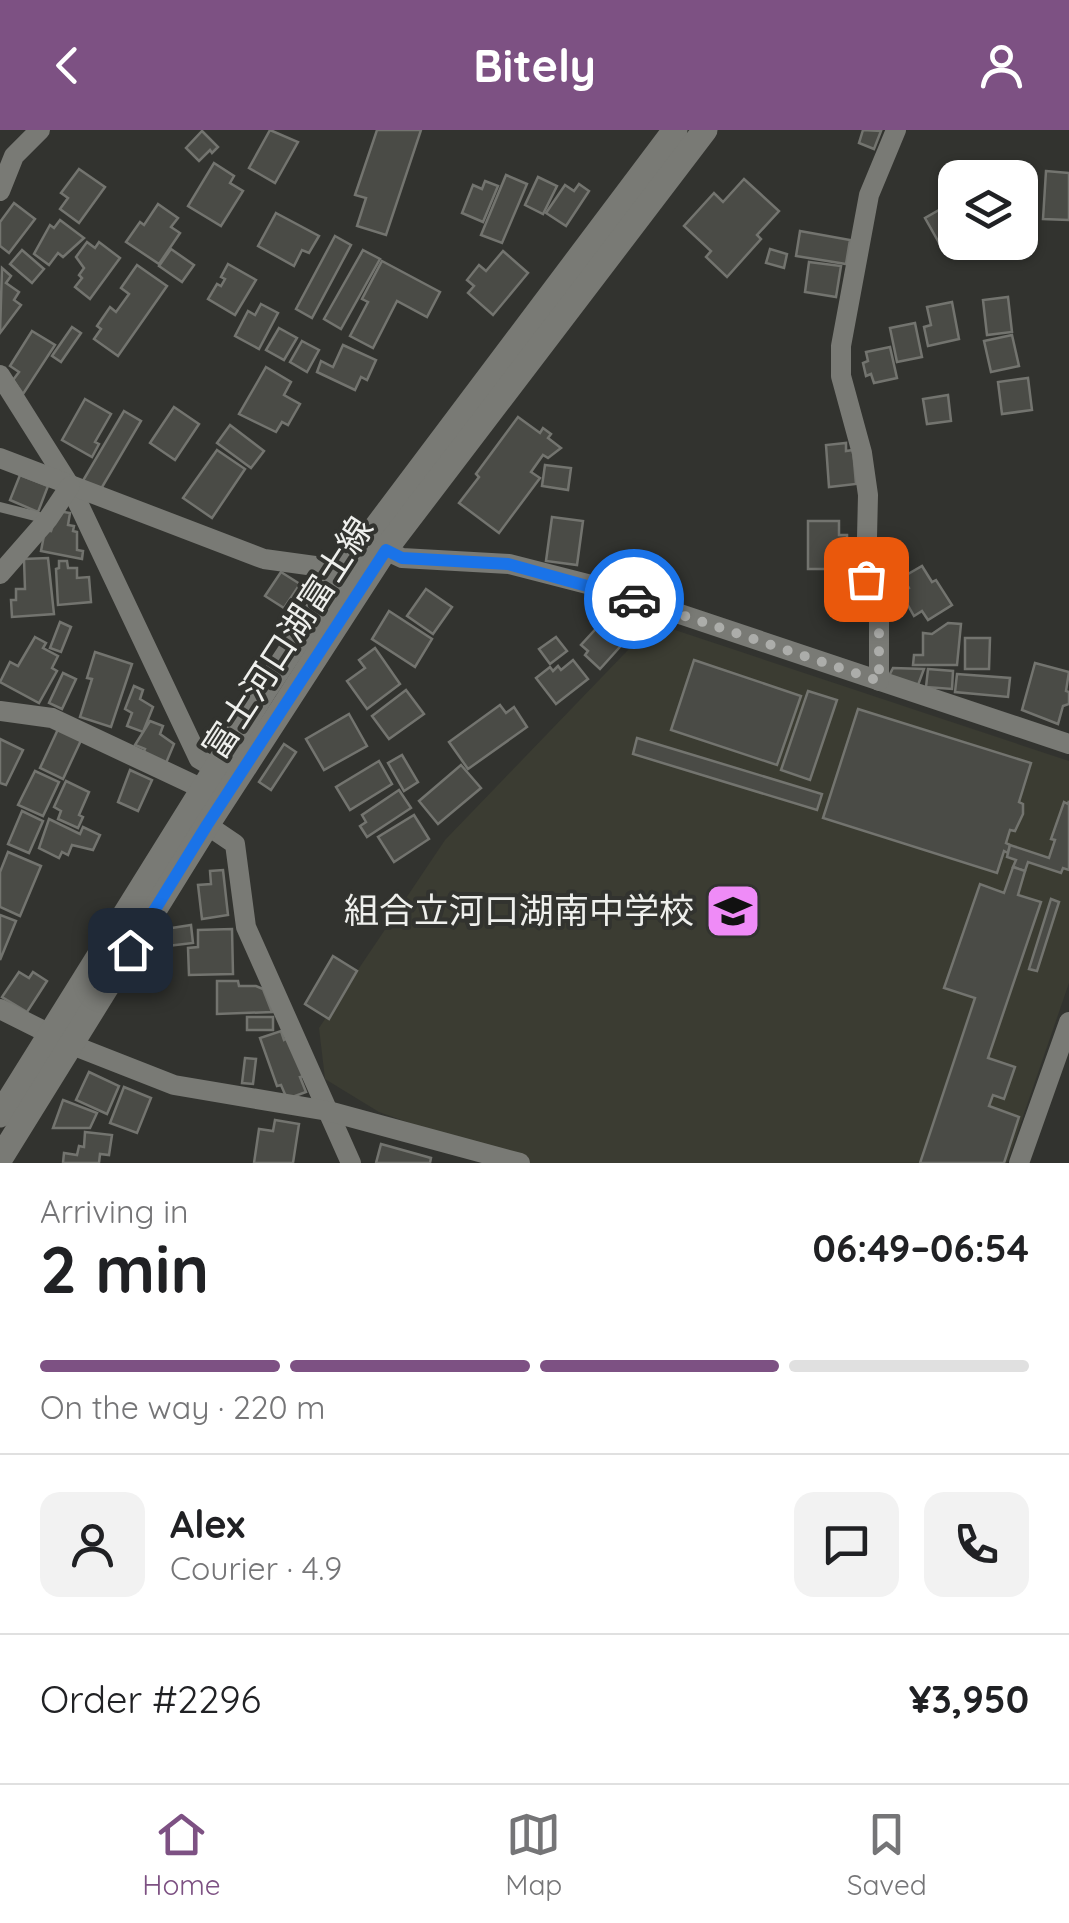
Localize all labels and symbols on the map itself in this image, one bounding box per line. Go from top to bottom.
street label: 富士河口湖富士線 [192,508,382,767]
pin [824,537,909,622]
courier [584,549,684,649]
school or university icon: 組合立河口湖南中学校 [703,881,763,941]
place label: 組合立河口湖南中学校 [344,888,694,932]
pin [88,908,173,993]

